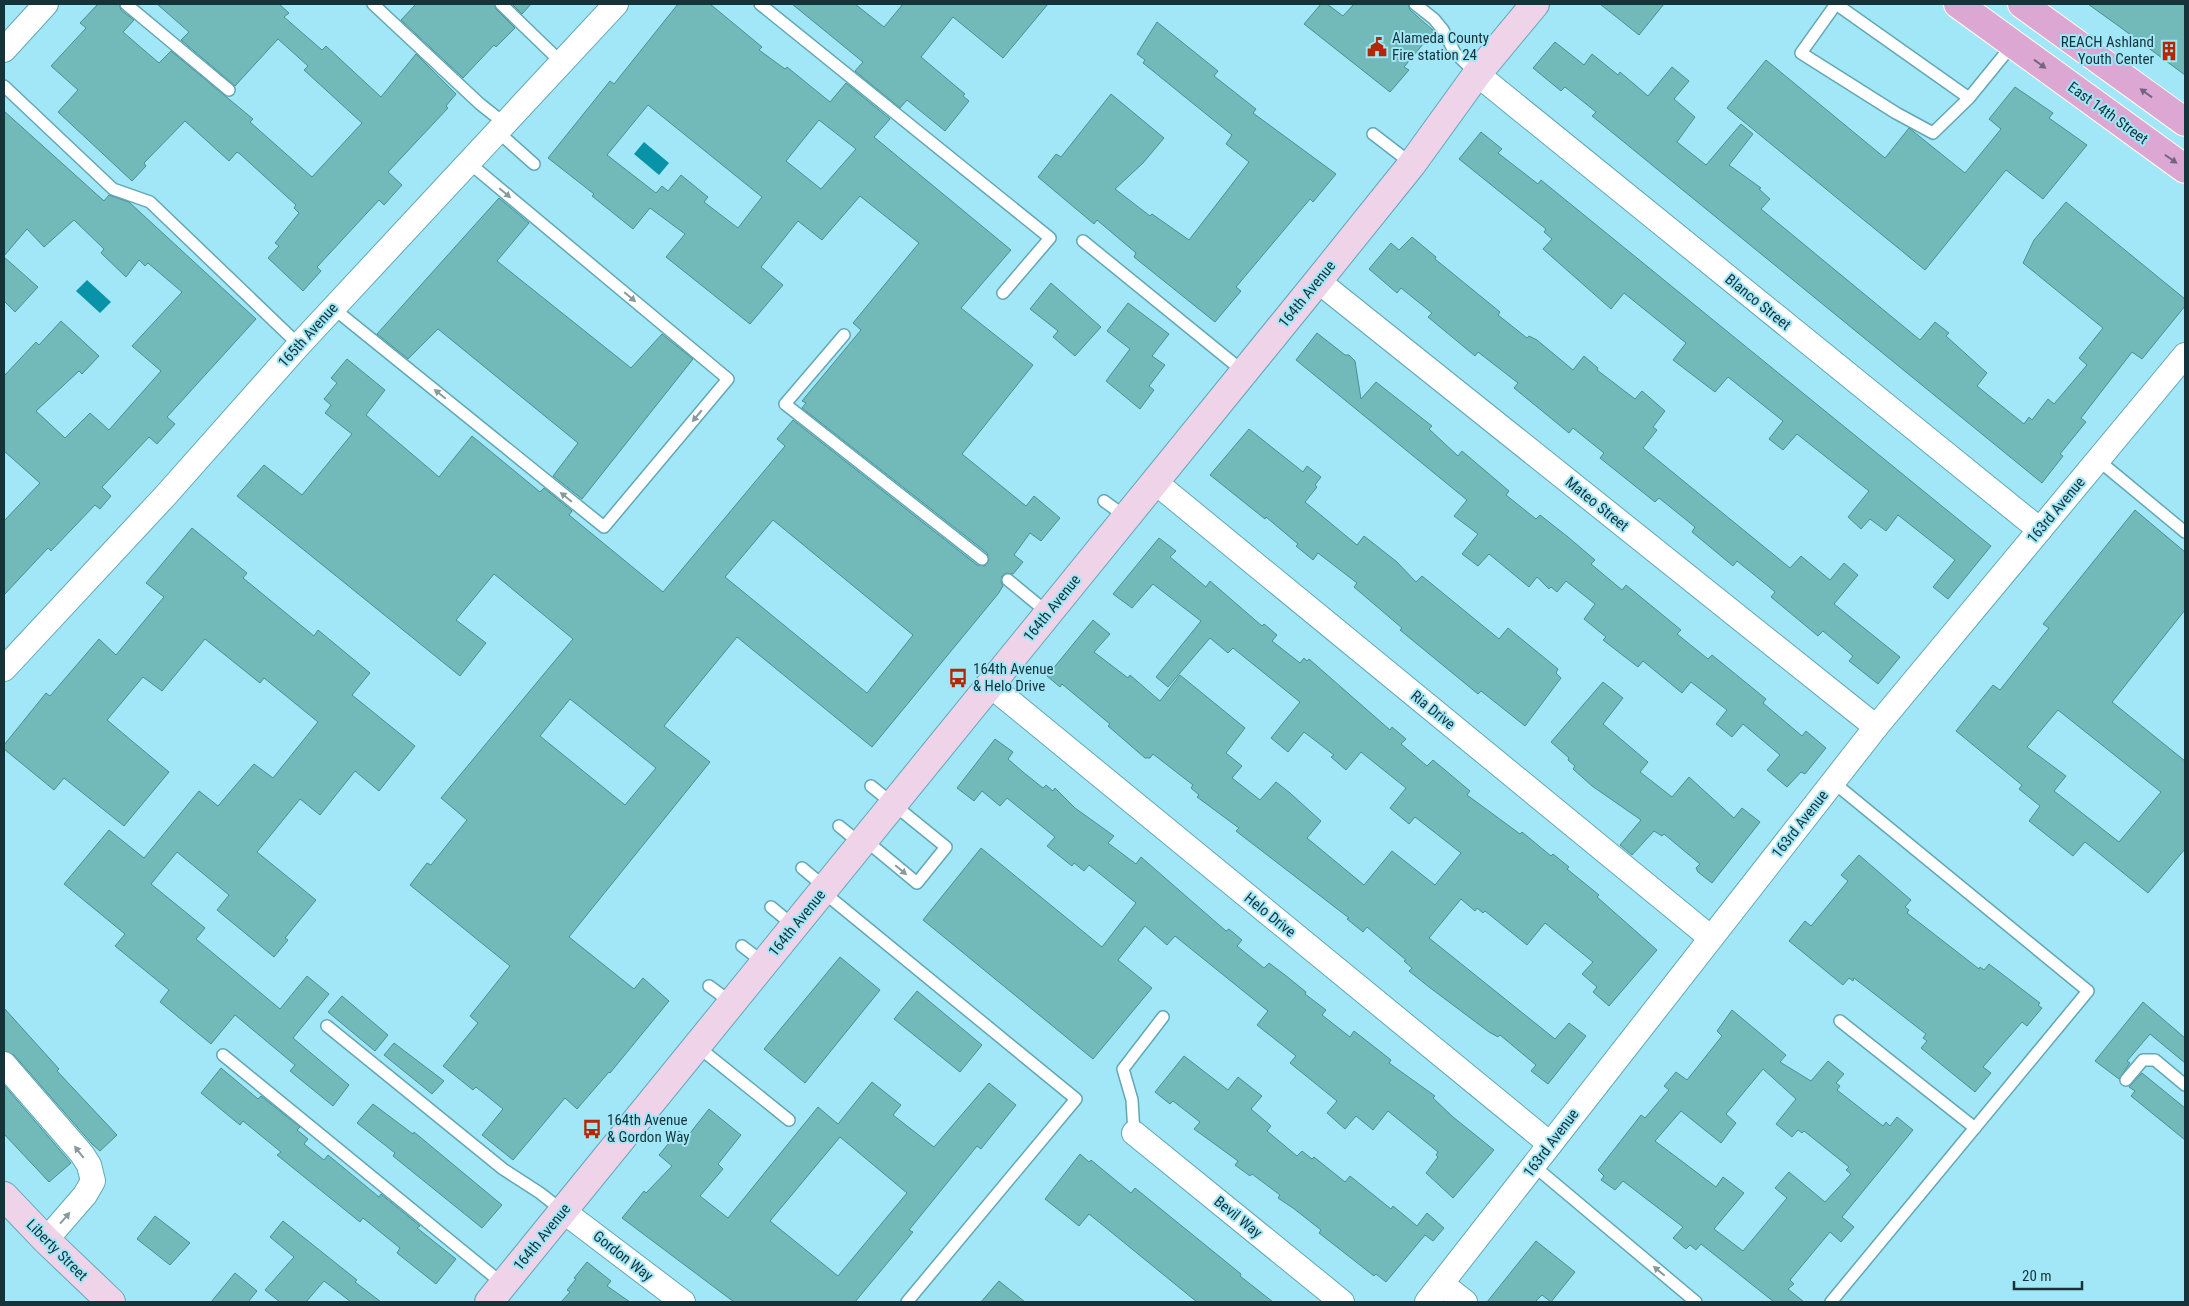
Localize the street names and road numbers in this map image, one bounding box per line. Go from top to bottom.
street label: East 14th Street [2065,78,2151,148]
street label: 164th Avenue [1275,257,1339,331]
street label: Blanco Street [1722,270,1794,334]
street label: 165th Avenue [274,299,342,371]
street label: Mateo Street [1562,473,1632,535]
street label: 163rd Avenue [2023,473,2089,547]
street label: 164th Avenue [1020,571,1084,645]
street label: Ria Drive [1407,687,1459,733]
street label: 163rd Avenue [1768,787,1832,861]
street label: 164th Avenue [765,886,829,960]
street label: Helo Drive [1241,889,1299,941]
street label: 163rd Avenue [1520,1105,1582,1181]
street label: Bevil Way [1210,1192,1266,1242]
street label: 164th Avenue [510,1200,574,1274]
street label: Liberty Street [23,1216,91,1284]
street label: Gordon Way [589,1227,657,1285]

